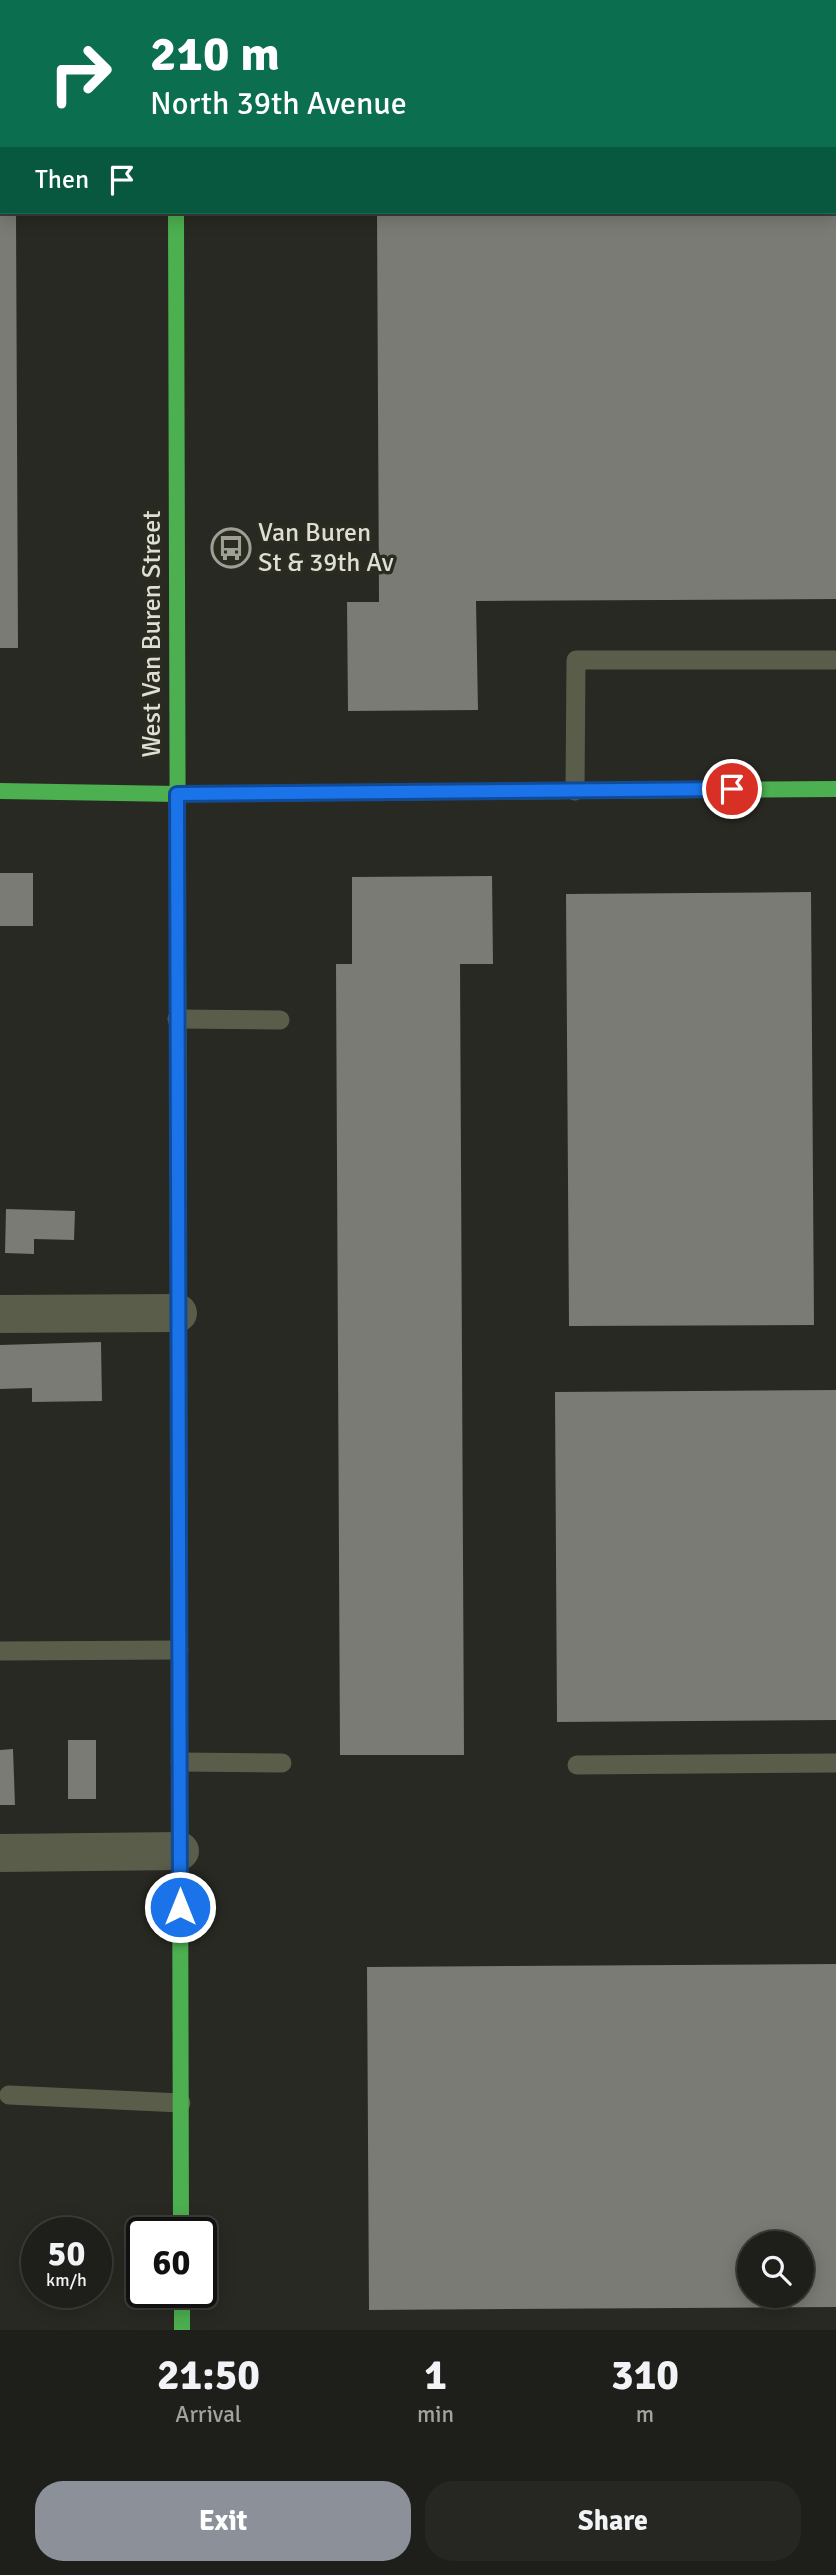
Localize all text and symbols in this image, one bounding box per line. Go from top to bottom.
text: 210 m [150,24,280,84]
icon: right [35,28,126,119]
text: North 39th Avenue [150,84,407,123]
icon: arrive [103,161,141,199]
text: Then [35,164,89,196]
street label: West Van Buren Street [136,511,168,757]
place label: Van Buren St & 39th Av [258,517,394,579]
bus stop icon: Van Buren St & 39th Av [210,527,252,569]
pin [702,759,762,819]
icon: arrive [713,770,751,808]
position arrow [143,1870,217,1944]
speed limit sign: 60 [126,2217,217,2308]
map controls [737,2231,814,2308]
button: search [737,2231,814,2308]
text: 50 [48,2232,85,2275]
text: km/h [46,2269,87,2291]
text: 21:50 [157,2350,260,2401]
text: 1 [424,2350,447,2401]
text: 310 [611,2350,679,2401]
text: Arrival [175,2400,242,2429]
text: min [417,2400,454,2429]
text: m [636,2400,654,2429]
button: Exit [35,2481,411,2561]
button: Share [425,2481,801,2561]

